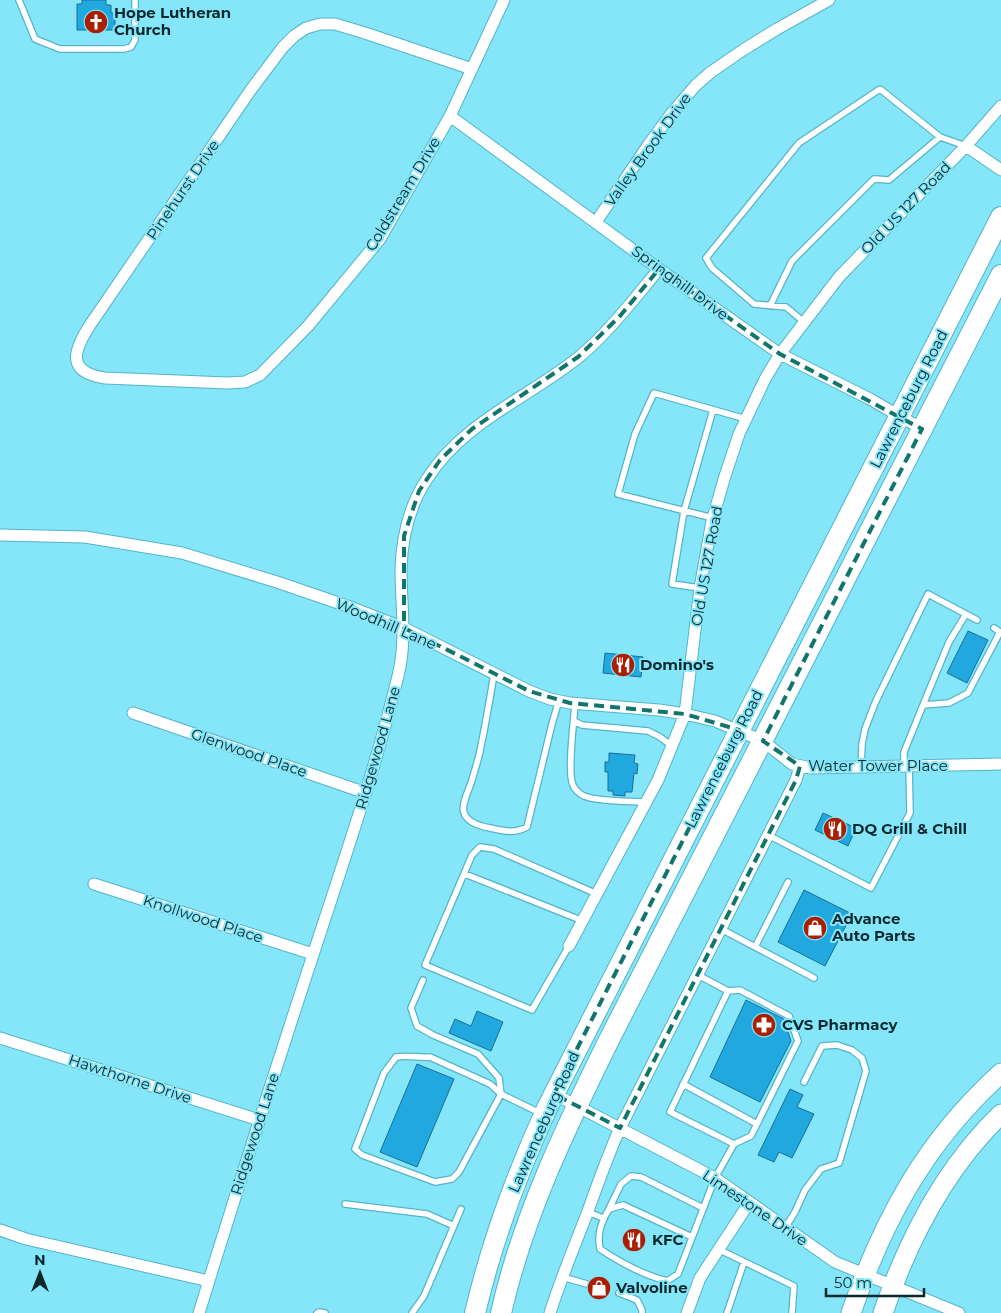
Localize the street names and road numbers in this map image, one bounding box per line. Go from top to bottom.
street label: Valley Brook Drive [600,89,695,210]
street label: Coldstream Drive [361,133,444,254]
street label: Pinehurst Drive [142,136,223,243]
street label: Old US 127 Road [857,157,955,258]
street label: Springhill Drive [628,241,732,324]
street label: Lawrenceburg Road [865,326,952,471]
street label: Old US 127 Road [687,504,726,627]
street label: Woodhill Lane [333,594,440,653]
street label: Ridgewood Lane [351,684,404,812]
street label: Lawrenceburg Road [680,686,767,831]
street label: Glenwood Place [189,724,310,781]
street label: Water Tower Place [808,756,948,775]
street label: Knollwood Place [141,890,266,947]
street label: Lawrenceburg Road [504,1048,583,1195]
street label: Hawthorne Drive [66,1050,194,1107]
street label: Ridgewood Lane [226,1071,283,1197]
street label: Limestone Drive [699,1165,812,1250]

